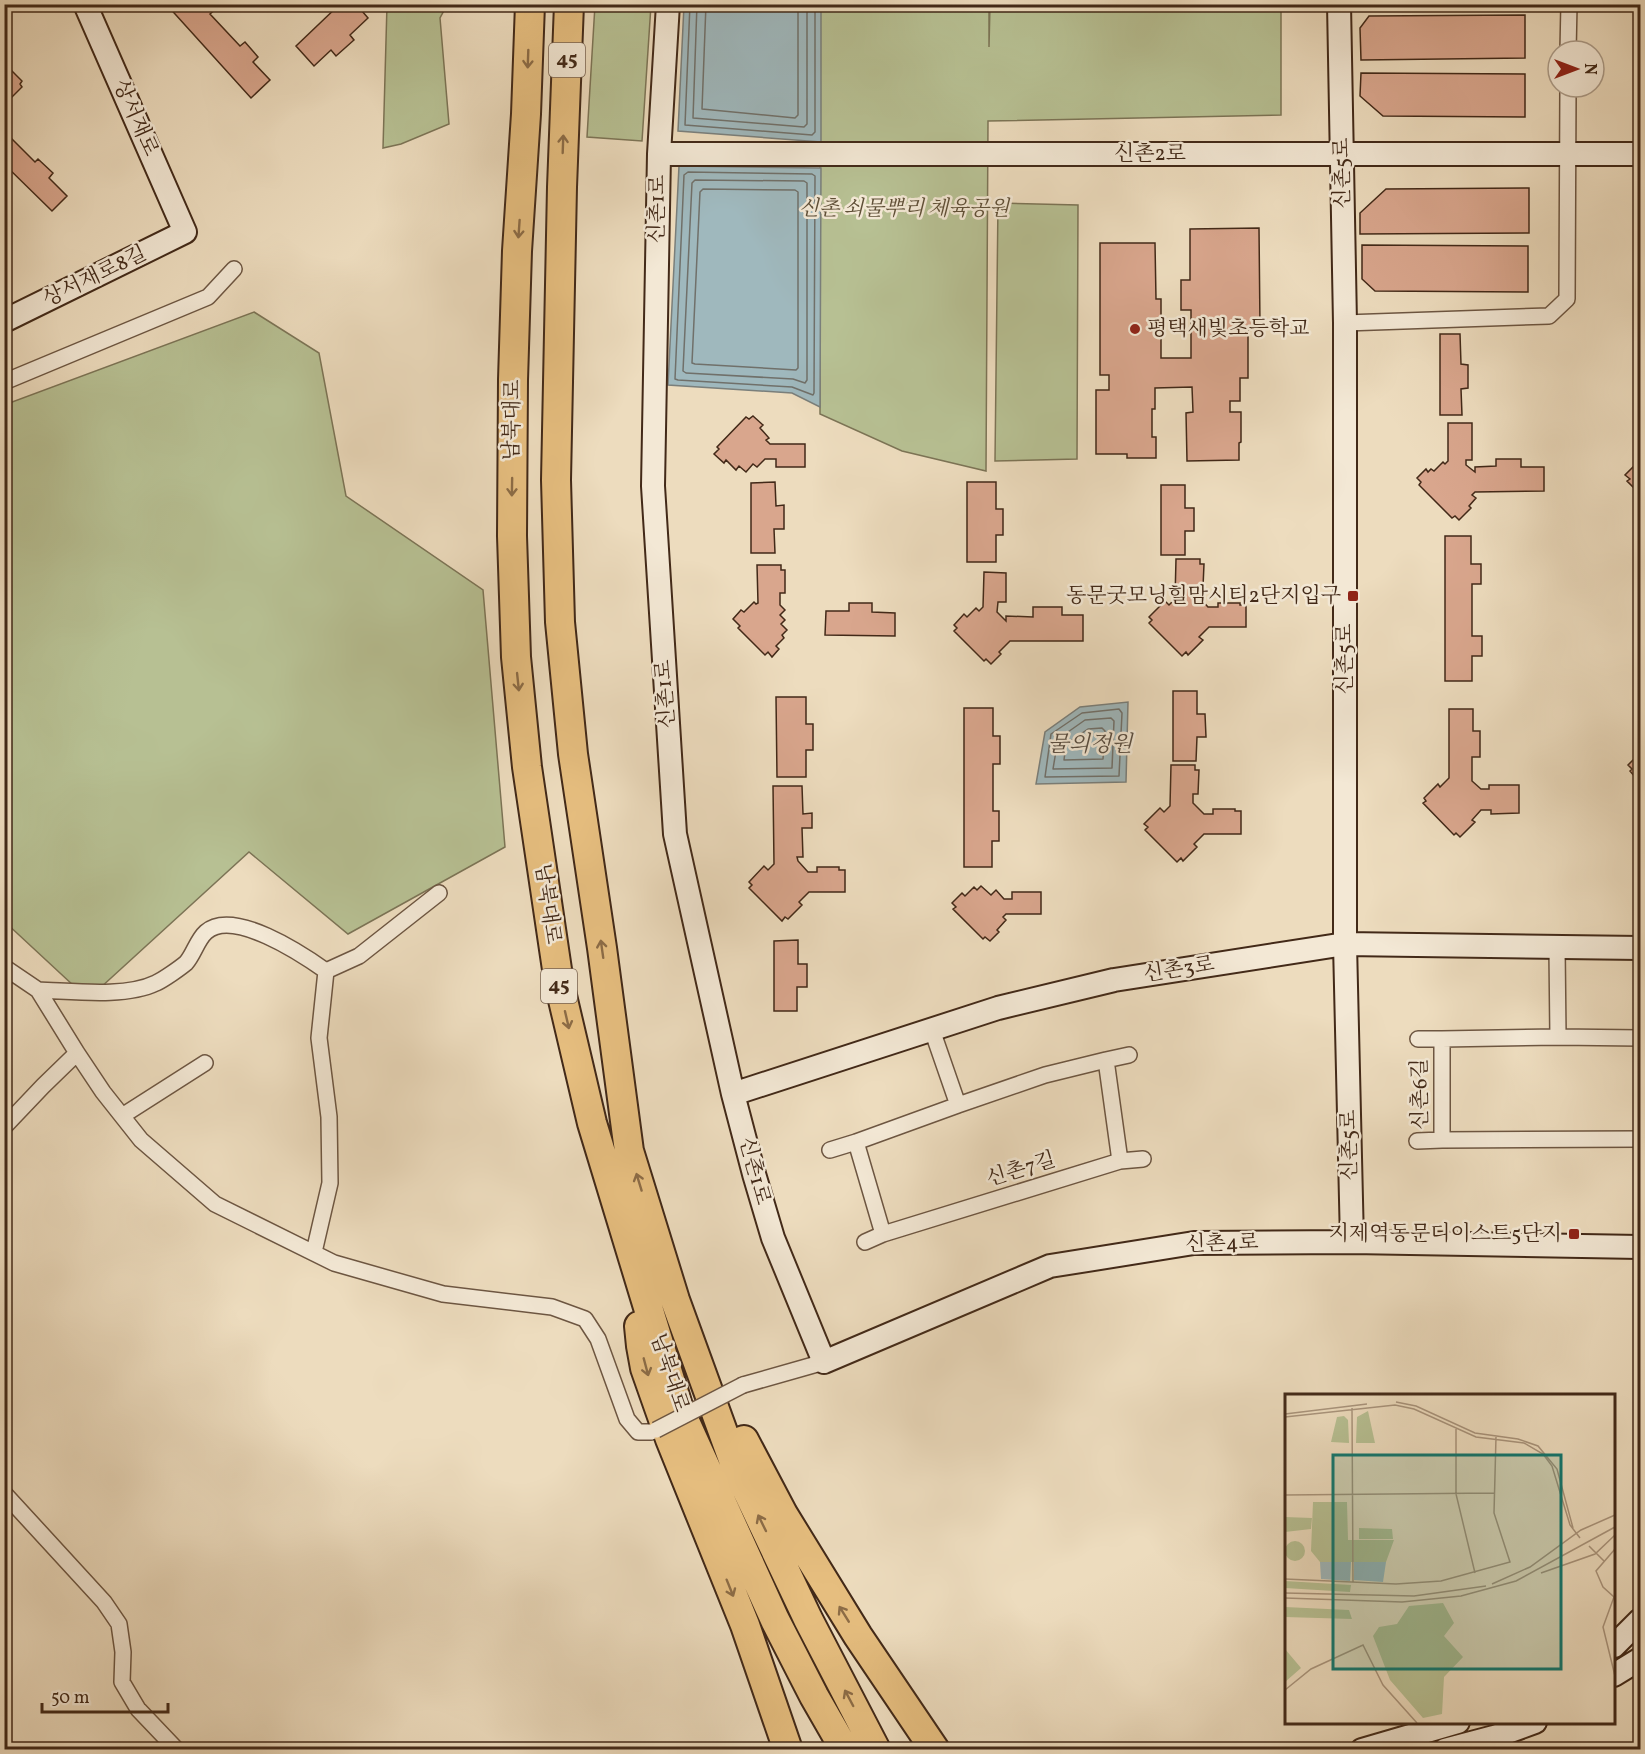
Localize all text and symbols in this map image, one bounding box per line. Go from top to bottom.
north arrow [1546,39,1606,99]
road number: 45 [549,43,585,77]
one-way arrow [522,49,534,69]
text: N [1578,63,1600,75]
street label: 상서재로 [105,75,165,161]
one-way arrow [558,135,569,155]
street label: 신촌5로 [1328,137,1358,209]
street label: 신촌2로 [1114,140,1186,169]
street label: 신촌1로 [643,174,673,244]
park label: 신촌 쇠물뿌리 체육공원 [799,195,1011,224]
one-way arrow [513,218,524,238]
street label: 상서재로8길 [38,239,152,315]
place label: 평택새빛초등학교 [1147,315,1309,344]
marker: 평택새빛초등학교 [1128,322,1142,336]
street label: 남북대로 [498,379,528,461]
one-way arrow [506,476,518,496]
place label: 동문굿모닝힐맘시티2단지입구 [1066,582,1341,611]
marker: 동문굿모닝힐맘시티2단지입구 [1346,589,1360,603]
street label: 신촌5로 [1331,624,1360,694]
street label: 신촌1로 [649,659,683,729]
one-way arrow [513,671,524,691]
water label: 물의정원 [1047,730,1134,761]
street label: 남북대로 [527,862,567,946]
one-way arrow [597,939,608,959]
street label: 신촌3로 [1141,950,1217,990]
road number: 45 [541,969,577,1003]
one-way arrow [562,1010,574,1029]
street label: 신촌6길 [1406,1058,1436,1130]
street label: 신촌5로 [1335,1109,1365,1181]
street label: 신촌1로 [731,1134,777,1208]
street label: 신촌7길 [983,1146,1059,1194]
one-way arrow [633,1173,644,1192]
place label: 지제역동문디이스트5단지 [1329,1220,1562,1249]
marker: 지제역동문디이스트5단지 [1567,1227,1581,1241]
street label: 신촌4로 [1185,1228,1259,1260]
street label: 남북대로 [643,1330,695,1416]
one-way arrow [640,1357,652,1376]
inset map [1285,1394,1615,1724]
one-way arrow [756,1515,768,1533]
one-way arrow [725,1578,736,1597]
one-way arrow [838,1606,850,1623]
scale bar [42,1676,168,1714]
text: 50 m [51,1686,90,1711]
one-way arrow [843,1689,854,1707]

